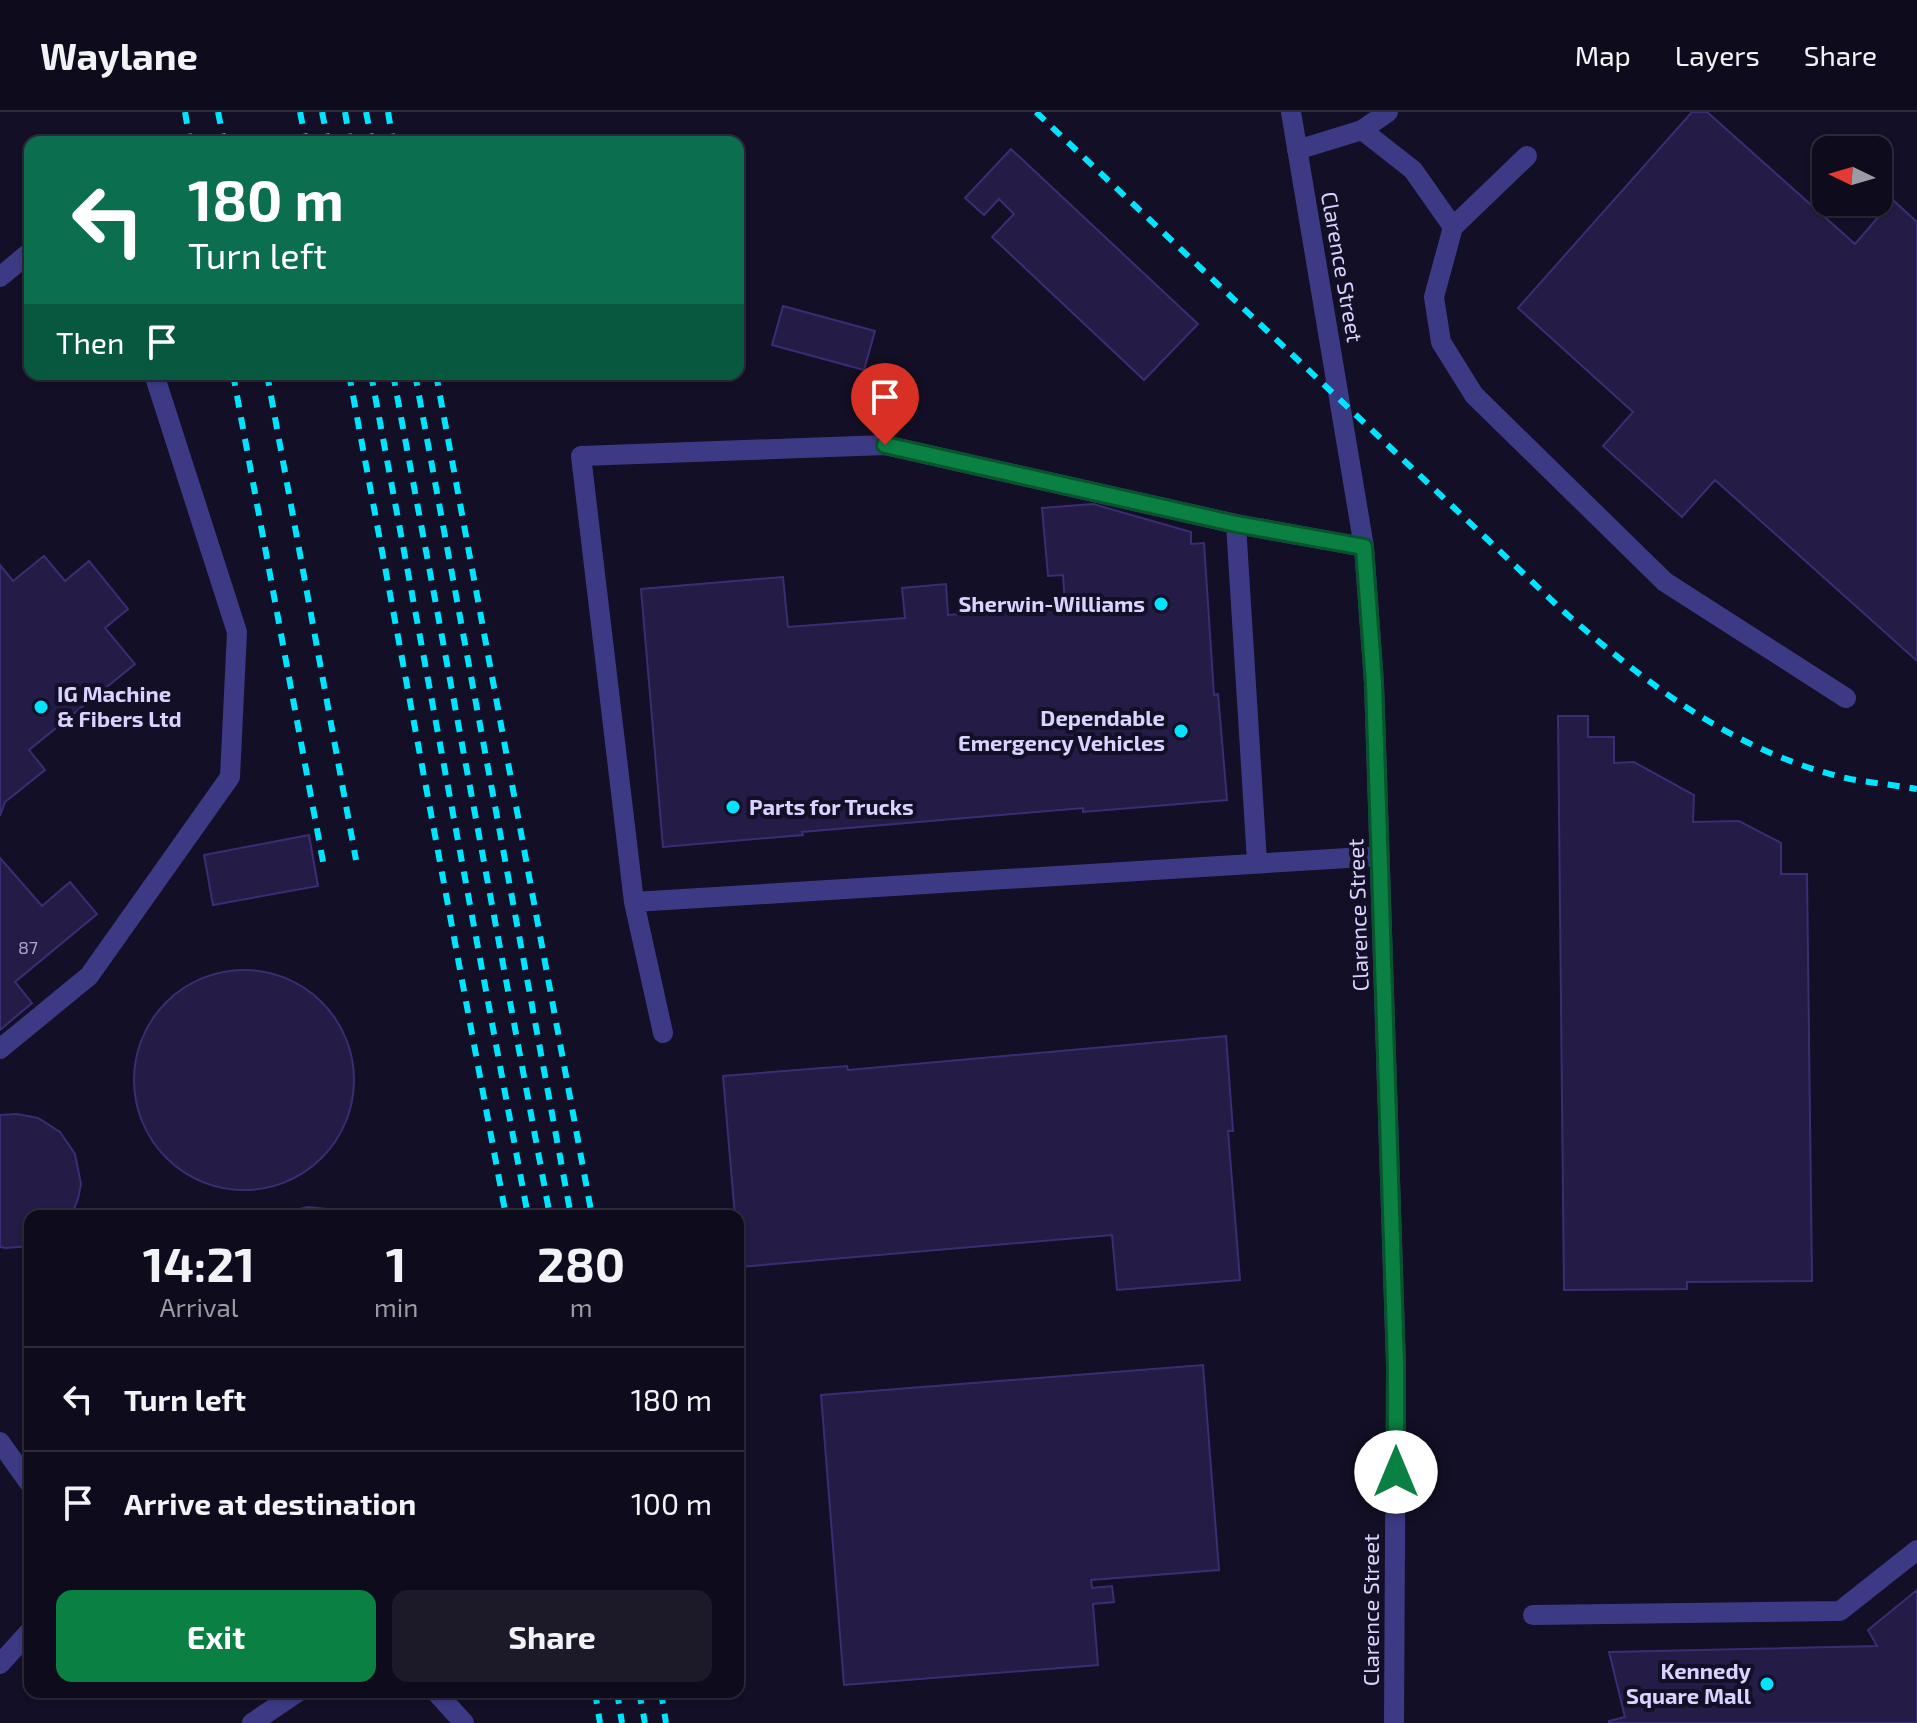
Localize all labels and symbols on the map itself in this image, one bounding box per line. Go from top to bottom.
north arrow [1812,136,1892,216]
street label: Clarence Street [1317,189,1369,344]
pin [851,363,919,445]
place label: Sherwin-Williams [958,590,1145,616]
marker: Sherwin-Williams [1152,595,1170,613]
place label: IG Machine & Fibers Ltd [57,680,182,731]
marker: IG Machine & Fibers Ltd [32,698,50,716]
place label: Dependable Emergency Vehicles [958,704,1165,756]
marker: Dependable Emergency Vehicles [1172,722,1190,740]
place label: Parts for Trucks [749,793,914,819]
marker: Parts for Trucks [724,798,742,816]
street label: Clarence Street [1341,838,1373,992]
house number: 87 [18,936,38,958]
position arrow [1354,1430,1438,1514]
street label: Clarence Street [1357,1534,1383,1686]
place label: Kennedy Square Mall [1626,1657,1752,1708]
marker: Kennedy Square Mall [1758,1675,1776,1693]

